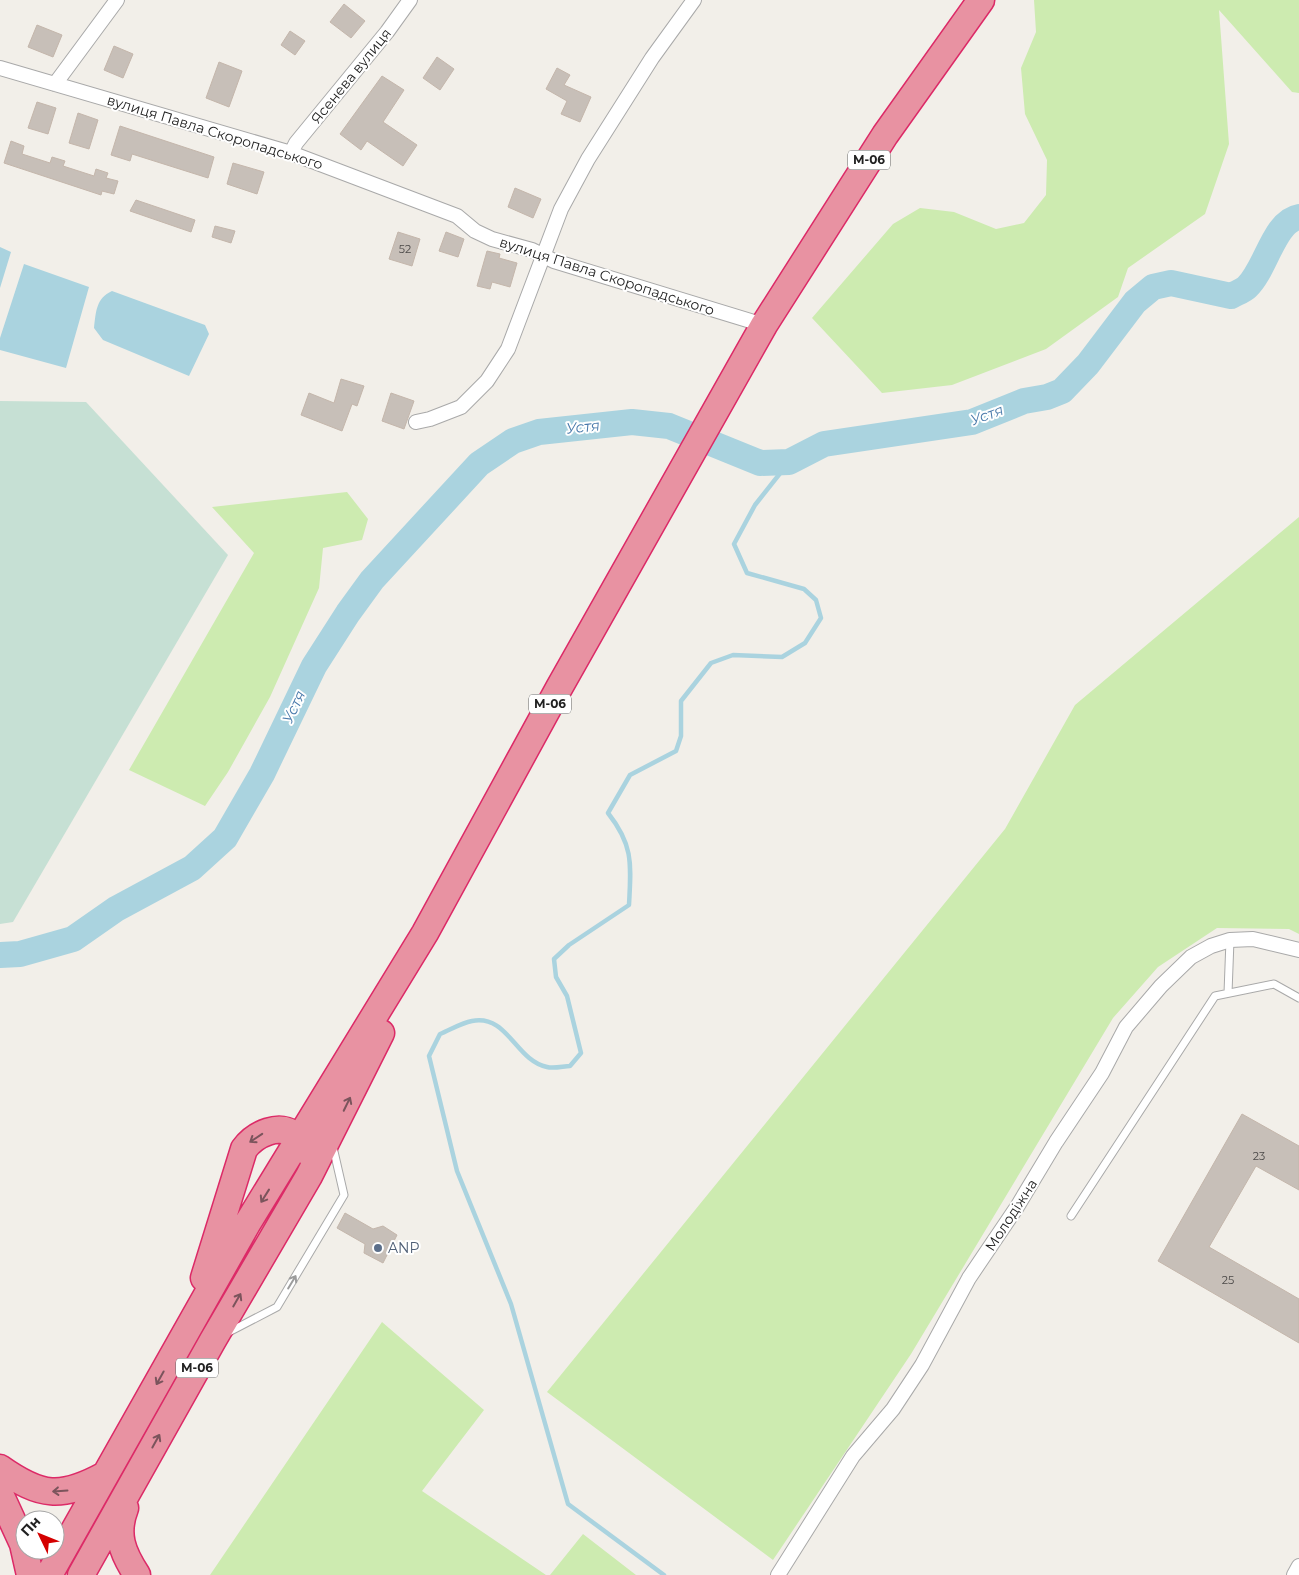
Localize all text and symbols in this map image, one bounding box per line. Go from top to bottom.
street label: Ясенева вулиця [307,25,395,127]
street label: вулиця Павла Скоропадського [105,91,325,174]
road number: М-06 [848,150,890,170]
street label: вулиця Павла Скоропадського [497,233,717,319]
house number: 52 [399,242,411,256]
water label: Устя [968,400,1006,429]
water label: Устя [565,415,601,438]
water label: Устя [278,687,309,726]
road number: М-06 [529,694,571,714]
one-way arrow [343,1097,352,1112]
one-way arrow [249,1133,263,1143]
house number: 23 [1253,1149,1265,1163]
street label: Молодіжна [981,1176,1041,1254]
one-way arrow [259,1188,269,1202]
place label: ANP [388,1239,419,1257]
marker: ANP [372,1242,384,1254]
house number: 25 [1222,1273,1234,1287]
one-way arrow [287,1275,297,1289]
one-way arrow [232,1293,242,1307]
road number: М-06 [176,1359,218,1378]
one-way arrow [155,1370,165,1385]
one-way arrow [152,1434,162,1448]
one-way arrow [52,1486,68,1496]
north arrow [15,1510,65,1560]
text: Пн [17,1512,44,1540]

